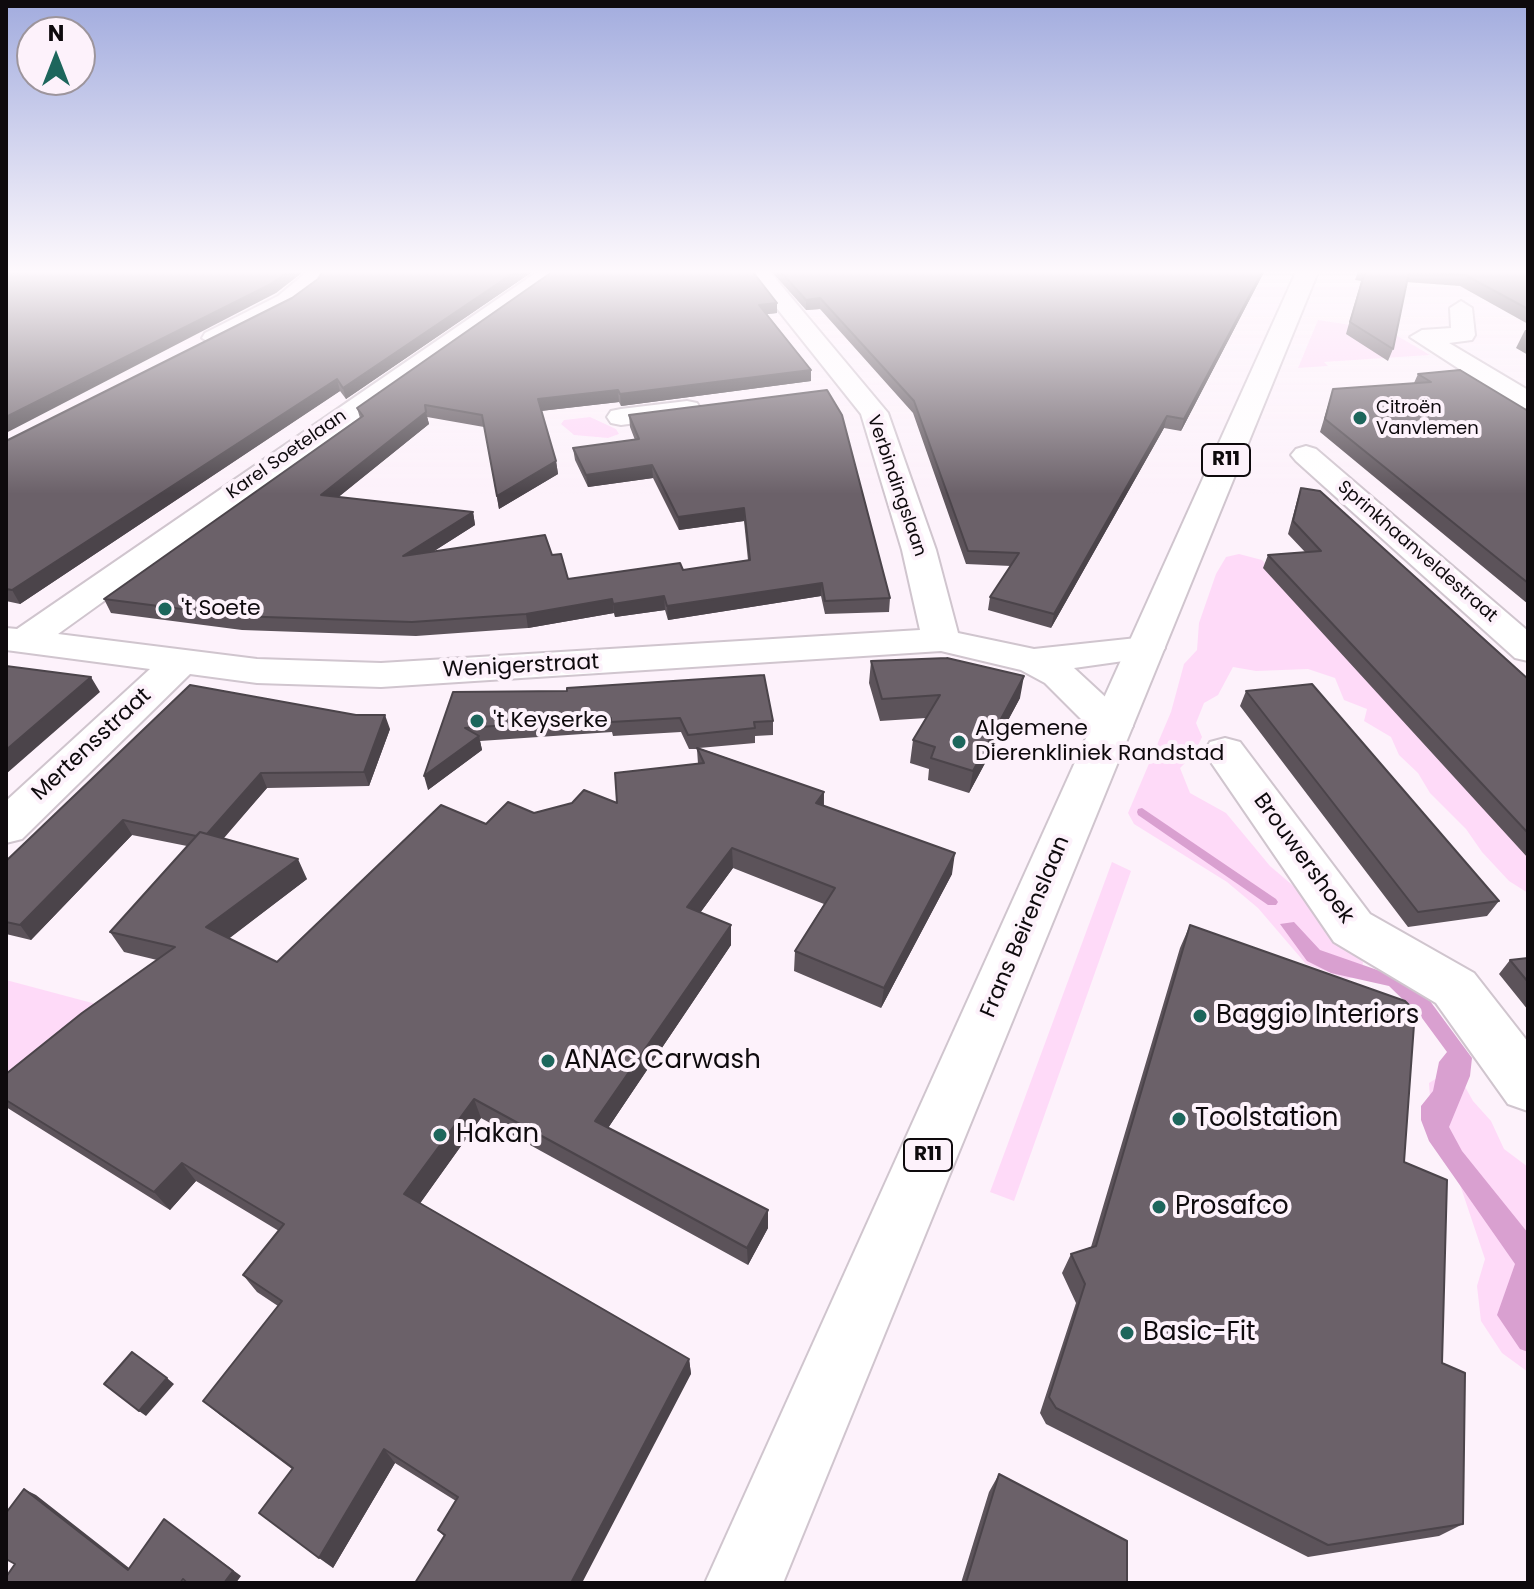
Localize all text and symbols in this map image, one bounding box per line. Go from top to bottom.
north arrow [16,16,96,96]
text: N [48,18,64,49]
place label: Citroën Vanvlemen [1376,397,1479,440]
street label: Karel Soetelaan [223,406,351,504]
marker: Citroën Vanvlemen [1351,409,1369,427]
street label: Verbindingslaan [862,412,930,560]
road number: R11 [1202,444,1250,476]
street label: Sprinkhaanveldestraat [1333,477,1501,627]
place label: 't Soete [181,596,261,622]
marker: 't Soete [156,600,174,618]
street label: Wenigerstraat [442,650,600,684]
street label: Mertensstraat [27,683,157,807]
place label: 't Keyserke [493,708,608,734]
marker: 't Keyserke [468,712,486,730]
place label: Algemene Dierenkliniek Randstad [975,716,1224,768]
marker: Algemene Dierenkliniek Randstad [950,733,968,751]
street label: Brouwershoek [1247,789,1359,929]
street label: Frans Beirenslaan [976,832,1076,1022]
place label: Baggio Interiors [1216,1000,1419,1032]
marker: Baggio Interiors [1191,1007,1209,1025]
place label: ANAC Carwash [564,1045,761,1077]
marker: ANAC Carwash [539,1052,557,1070]
place label: Toolstation [1195,1103,1338,1135]
marker: Toolstation [1170,1110,1188,1128]
place label: Hakan [456,1119,539,1151]
marker: Hakan [431,1126,449,1144]
road number: R11 [904,1139,952,1171]
place label: Prosafco [1175,1191,1289,1223]
marker: Prosafco [1150,1198,1168,1216]
place label: Basic-Fit [1143,1317,1256,1349]
marker: Basic-Fit [1118,1324,1136,1342]

